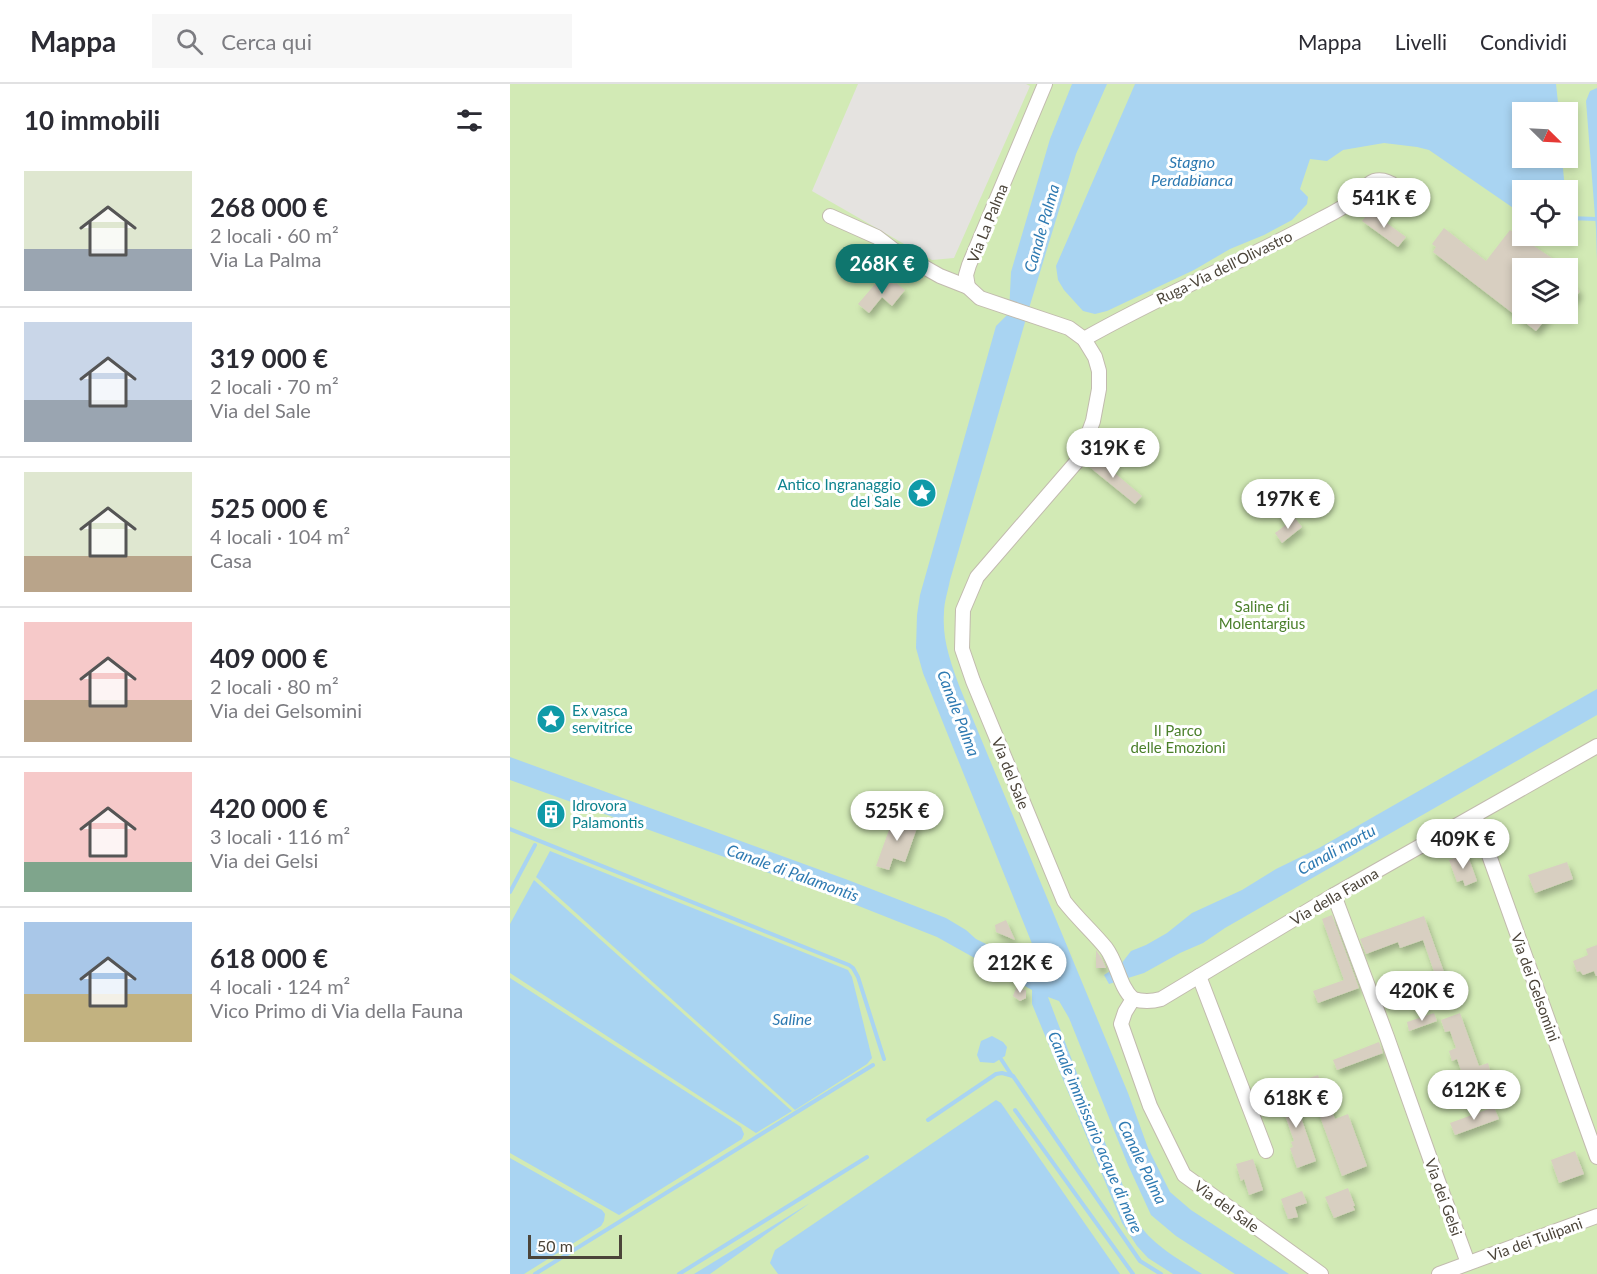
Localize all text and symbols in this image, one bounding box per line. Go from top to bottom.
search box [152,14,572,68]
text: Mappa [30,24,116,58]
icon: search [173,25,206,58]
text: Cerca qui [221,28,312,55]
text: Mappa [1298,29,1362,54]
text: Livelli [1395,29,1447,54]
text: Condividi [1480,29,1567,54]
north arrow [1512,102,1578,168]
map controls [1512,102,1578,324]
text: 10 immobili [24,104,160,136]
icon: filters [453,104,486,137]
water label: Stagno Perdabianca [1151,152,1233,189]
pin: 541K € [1335,178,1433,229]
button: locate [1512,180,1578,246]
street label: Via La Palma [963,181,1011,265]
water label: Canale Palma [1019,182,1063,274]
text: 541K € [1352,185,1416,209]
text: 268 000 € [210,191,328,223]
icon: home [72,195,144,267]
text: 2 locali · 60 m² [210,223,339,247]
street label: Ruga-Via dell'Olivastro [1153,226,1295,308]
pin: 268K € [833,244,931,295]
text: Via La Palma [210,247,321,271]
text: 268K € [850,251,914,275]
button: layers [1512,258,1578,324]
text: 319 000 € [210,342,328,374]
icon: home [72,346,144,418]
text: 2 locali · 70 m² [210,374,339,398]
text: Via del Sale [210,398,311,422]
pin: 319K € [1064,428,1162,479]
text: 319K € [1081,435,1145,459]
place label: Antico Ingranaggio del Sale [777,475,901,510]
place icon: Antico Ingranaggio del Sale [906,477,938,509]
pin: 197K € [1239,479,1337,530]
text: 197K € [1256,486,1320,510]
text: 525 000 € [210,492,328,524]
icon: home [72,496,144,568]
text: 4 locali · 104 m² [210,524,350,548]
text: Casa [210,548,252,572]
park label: Saline di Molentargius [1219,597,1305,632]
text: 409 000 € [210,642,328,674]
icon: home [72,646,144,718]
water label: Canale Palma [934,667,984,759]
text: 2 locali · 80 m² [210,674,339,698]
text: Via dei Gelsomini [210,698,362,722]
place label: Ex vasca servitrice [572,701,633,736]
place icon: Ex vasca servitrice [535,703,567,735]
park label: Il Parco delle Emozioni [1130,721,1226,756]
street label: Via del Sale [988,735,1034,812]
pin: 525K € [848,791,946,842]
text: 420 000 € [210,792,328,824]
icon: home [72,796,144,868]
place label: Idrovora Palamontis [572,796,644,831]
building icon: Idrovora Palamontis [535,798,567,830]
text: 525K € [865,798,929,822]
pin: 409K € [1414,819,1512,870]
water label: Canali mortu [1294,820,1378,878]
text: 3 locali · 116 m² [210,824,350,848]
text: 409K € [1431,826,1495,850]
water label: Canale di Palamontis [725,839,862,905]
text: Via dei Gelsi [210,848,318,872]
street label: Via della Fauna [1287,864,1381,928]
street label: Via dei Gelsomini [1508,930,1564,1044]
text: 618 000 € [210,942,328,974]
pin: 212K € [971,943,1069,994]
icon: home [72,946,144,1018]
text: 212K € [988,950,1052,974]
pin: 420K € [1373,971,1471,1022]
text: 4 locali · 124 m² [210,974,350,998]
text: 420K € [1390,978,1454,1002]
text: Vico Primo di Via della Fauna [210,998,463,1022]
water label: Saline [772,1009,812,1028]
water label: Canale immissario acque di mare [1045,1028,1147,1236]
pin: 612K € [1425,1070,1523,1121]
text: 612K € [1442,1077,1506,1101]
pin: 618K € [1247,1078,1345,1129]
text: 618K € [1264,1085,1328,1109]
water label: Canale Palma [1115,1117,1171,1207]
street label: Via dei Gelsi [1422,1156,1466,1238]
street label: Via del Sale [1191,1176,1263,1236]
street label: Via dei Tulipani [1485,1214,1585,1264]
scale bar [528,1232,622,1260]
text: 50 m [537,1236,573,1255]

